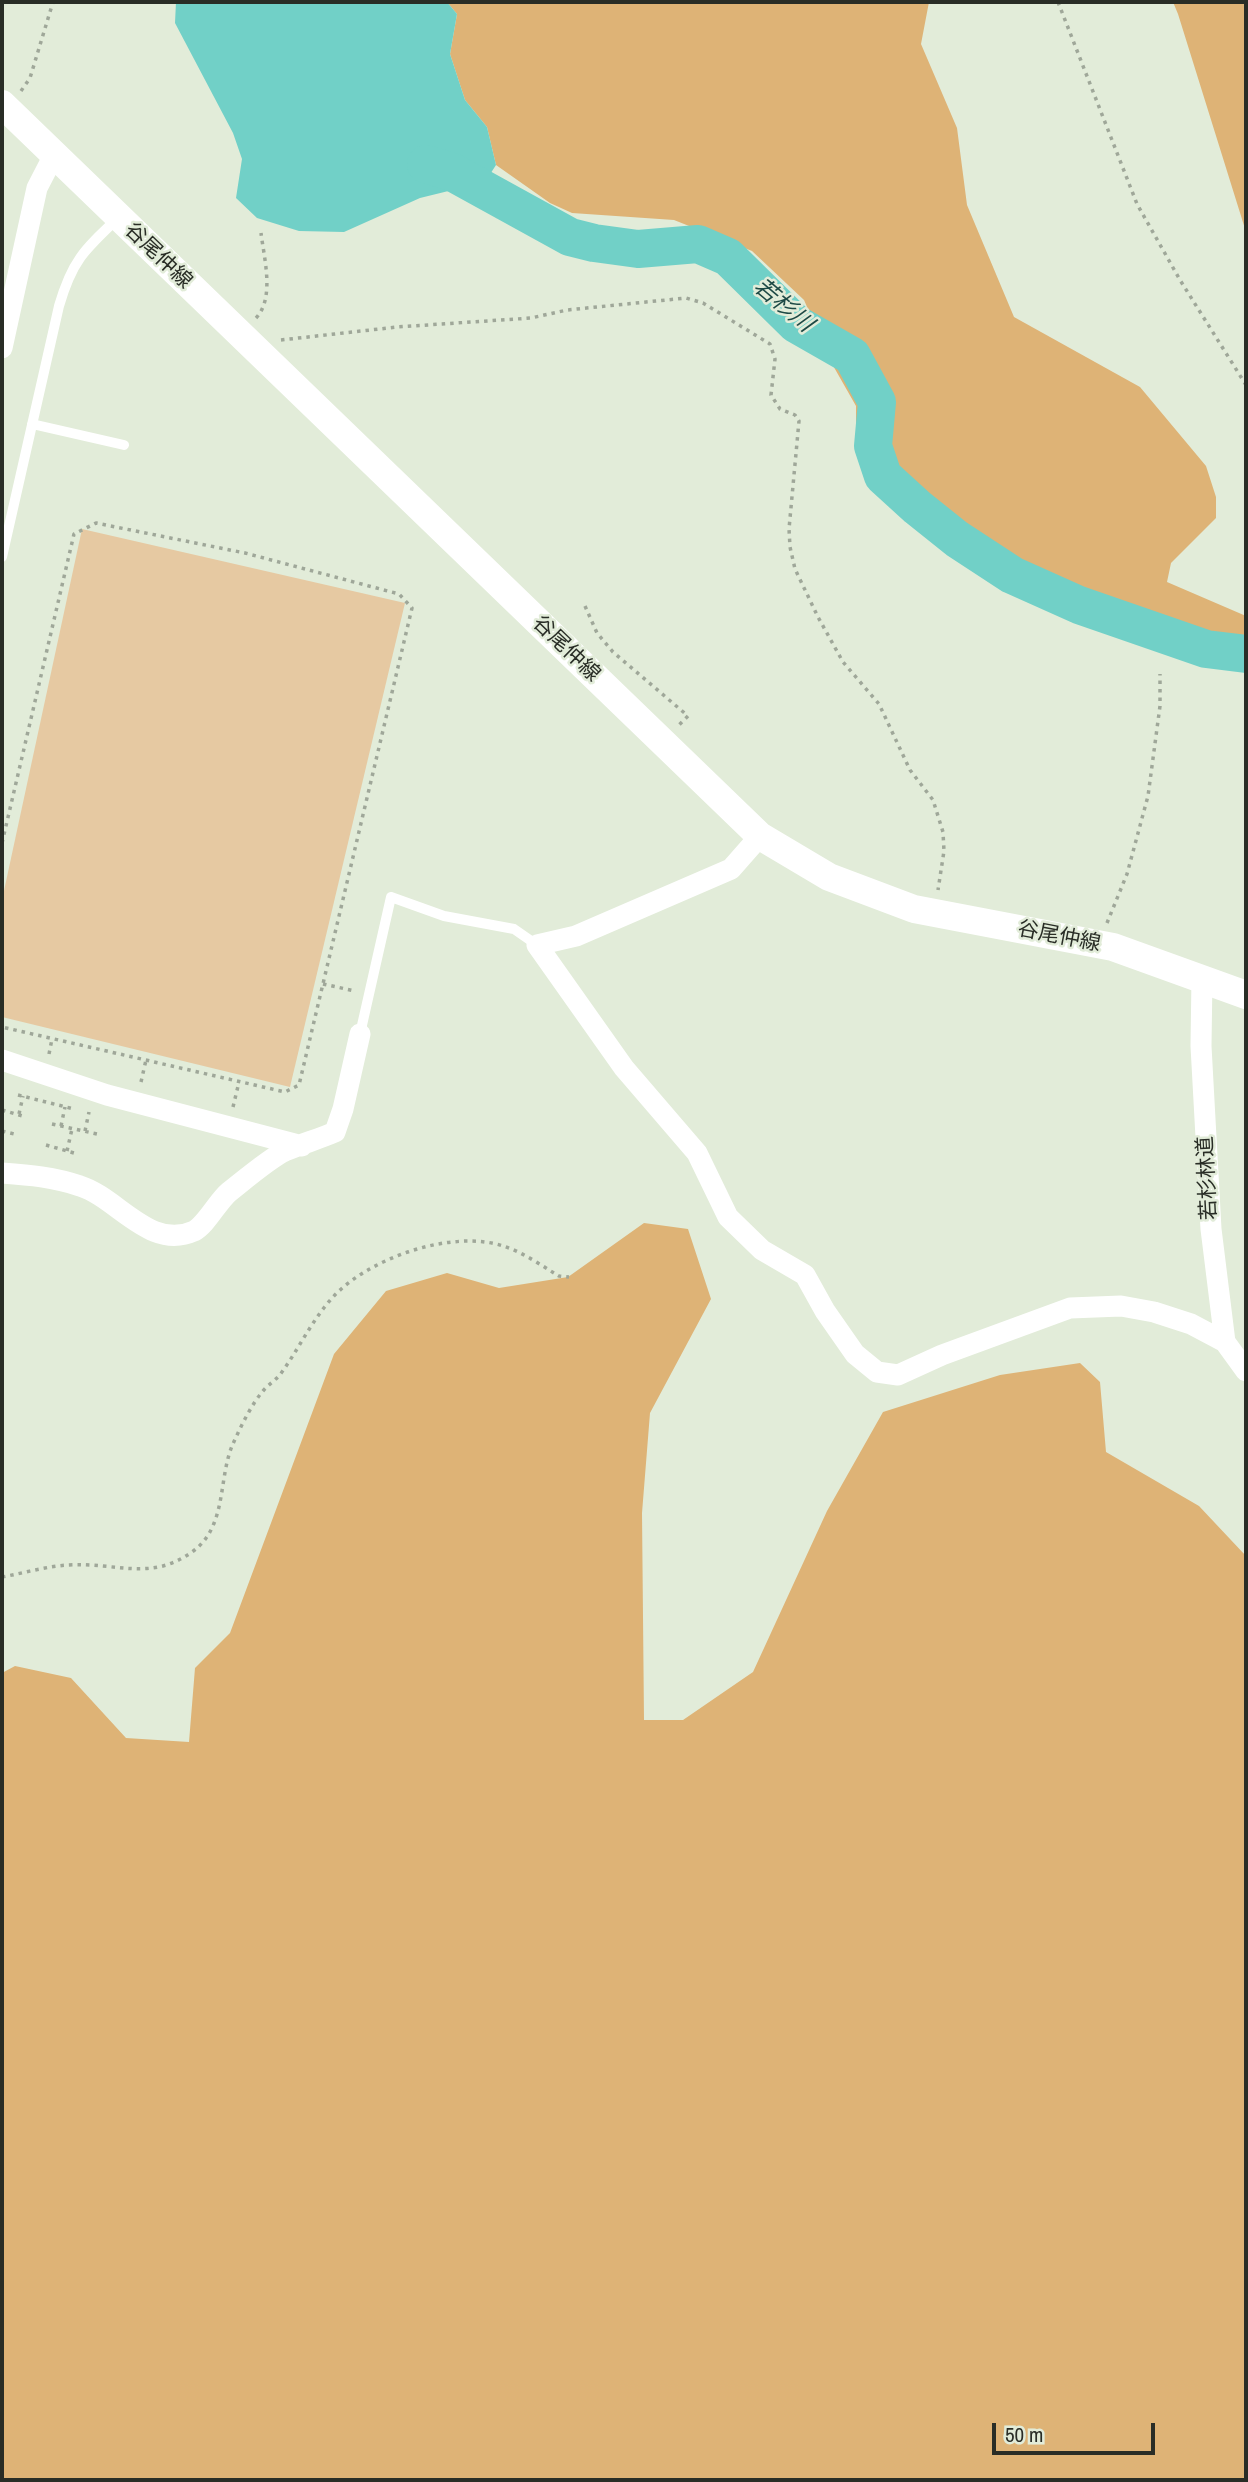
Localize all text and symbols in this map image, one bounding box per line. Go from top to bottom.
street label: 谷尾仲線 [119,218,197,294]
water label: 若杉川 [748,273,818,339]
street label: 谷尾仲線 [527,611,605,687]
street label: 谷尾仲線 [1015,917,1103,957]
street label: 若杉林道 [1193,1135,1223,1221]
scale bar [996,2408,1159,2452]
text: 50 m [1005,2420,1043,2449]

